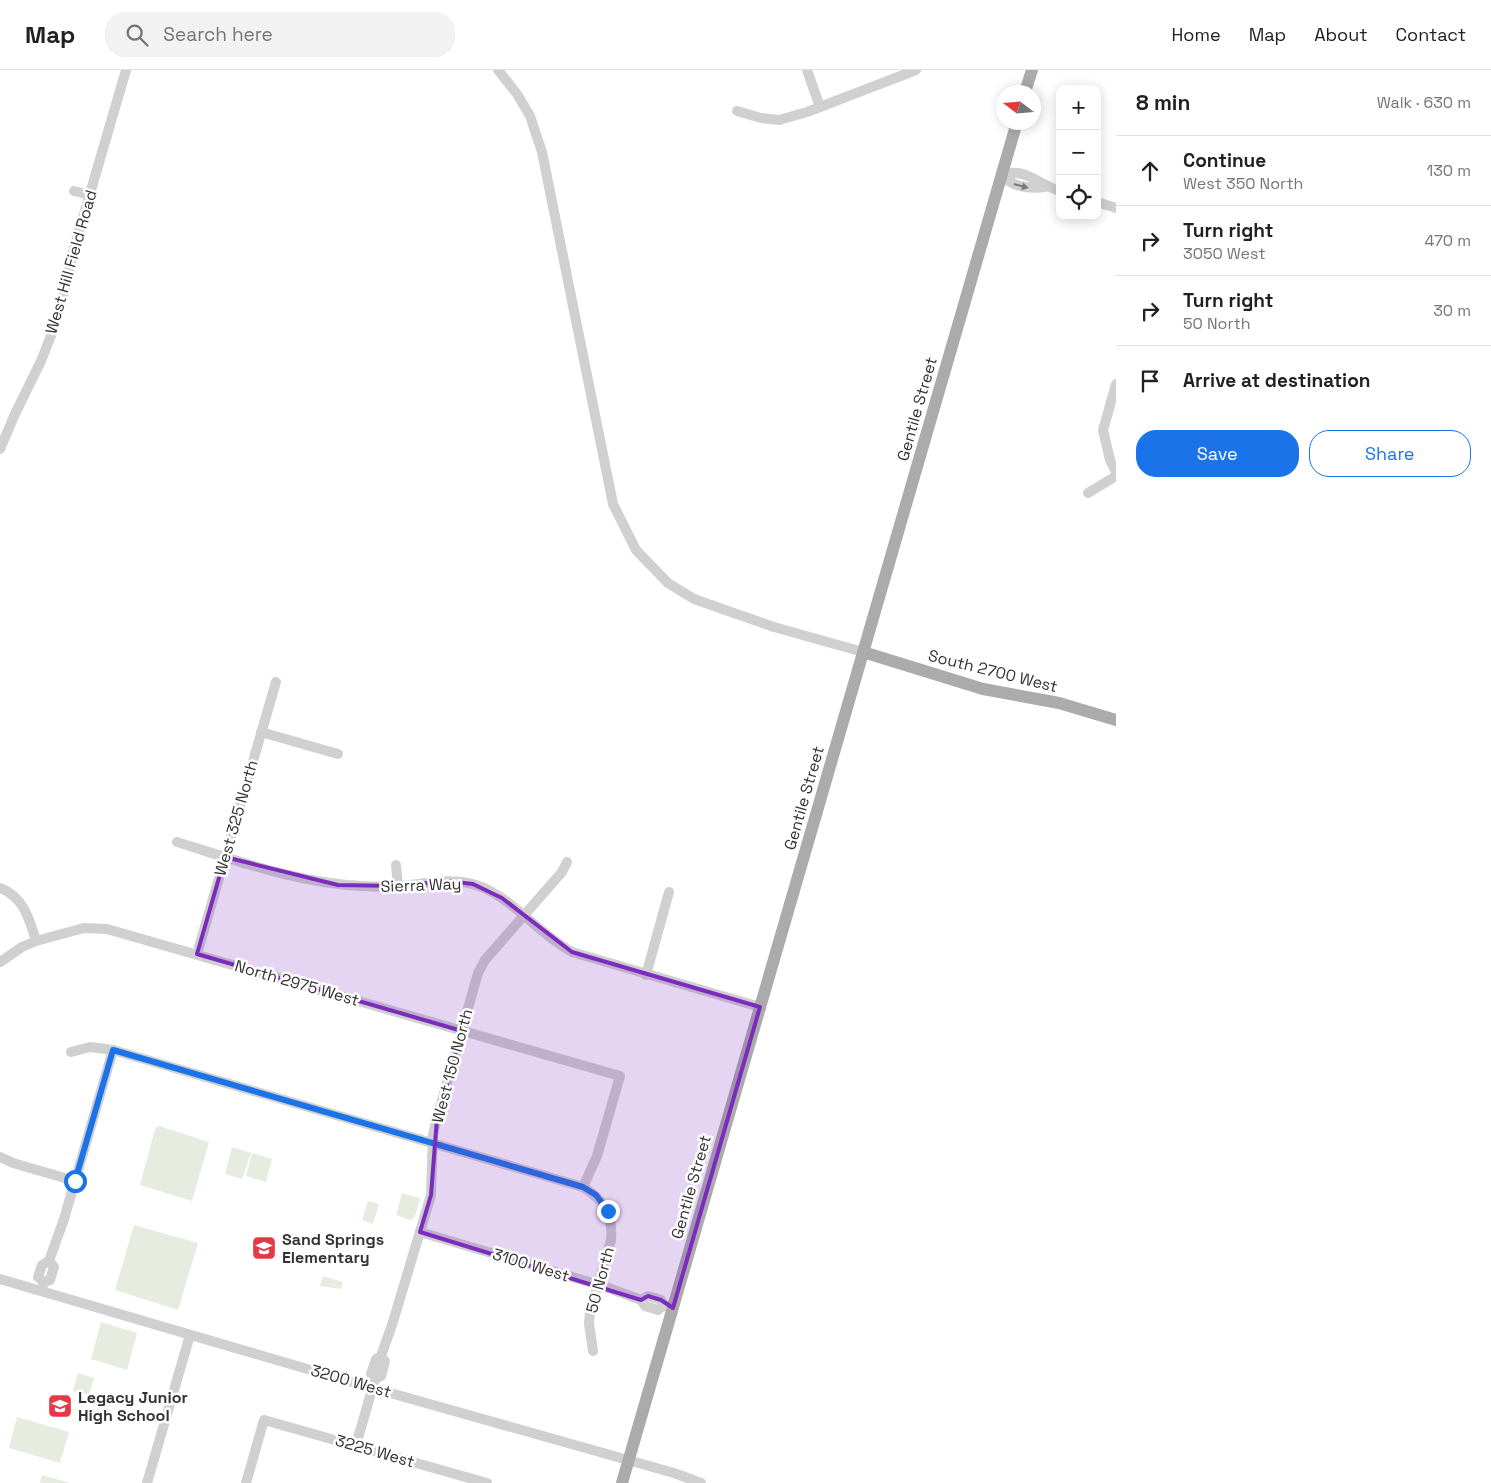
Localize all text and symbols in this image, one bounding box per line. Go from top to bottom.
search box [105,12,455,57]
text: Map [25,19,75,50]
icon: search [123,21,151,49]
text: Search here [163,22,273,47]
text: Home [1172,23,1221,46]
text: Map [1249,23,1286,46]
text: About [1314,23,1368,46]
text: Contact [1396,23,1466,46]
north arrow [996,85,1041,130]
map controls [1056,85,1101,220]
button: + [1056,85,1101,130]
text: 8 min [1136,89,1190,116]
text: Walk · 630 m [1377,92,1471,113]
button: − [1056,130,1101,175]
text: Continue [1183,148,1266,173]
icon: ahead [1136,157,1164,185]
text: 130 m [1427,160,1471,181]
text: West 350 North [1183,173,1303,194]
button: locate [1056,175,1101,220]
one-way arrow [1014,182,1029,190]
street label: West Hill Field Road [40,187,102,337]
text: Turn right [1183,218,1273,243]
icon: right [1136,227,1164,255]
text: 470 m [1424,230,1471,251]
text: 3050 West [1183,243,1266,264]
text: Turn right [1183,288,1273,313]
icon: right [1136,297,1164,325]
text: 30 m [1433,300,1471,321]
text: 50 North [1183,313,1251,334]
street label: Gentile Street [892,355,942,463]
icon: arrive [1136,367,1164,395]
text: Arrive at destination [1183,368,1371,393]
button: Save [1136,430,1299,477]
button: Share [1309,430,1471,477]
street label: South 2700 West [926,645,1060,697]
street label: Gentile Street [779,744,829,852]
street label: West 325 North [209,758,263,878]
street label: Sierra Way [380,873,462,897]
street label: North 2975 West [232,955,362,1011]
street label: West 150 North [427,1007,477,1125]
street label: Gentile Street [666,1133,716,1241]
route start [64,1170,87,1193]
route end [597,1200,620,1223]
place label: Sand Springs Elementary [282,1229,384,1268]
school or university icon: Sand Springs Elementary [251,1235,277,1261]
street label: 3100 West [490,1243,572,1287]
street label: 50 North [581,1245,619,1315]
street label: 3200 West [308,1360,394,1402]
place label: Legacy Junior High School [78,1387,188,1426]
school or university icon: Legacy Junior High School [47,1393,73,1419]
street label: 3225 West [333,1430,417,1472]

